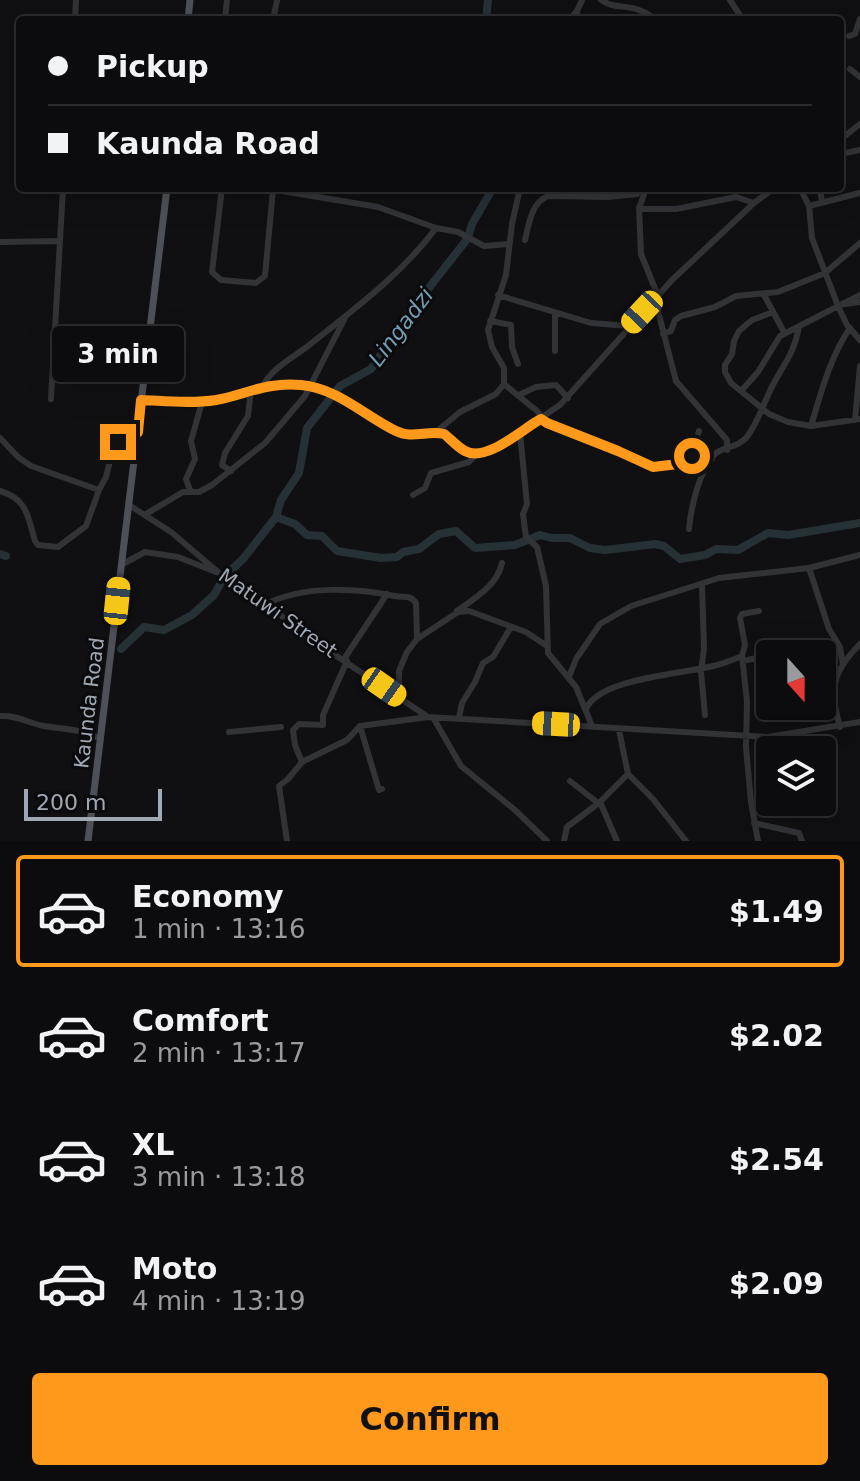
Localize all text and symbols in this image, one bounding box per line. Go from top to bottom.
text: Pickup [96,49,209,84]
text: Kaunda Road [96,126,320,161]
water label: Lingadzi [364,283,438,371]
car [617,286,667,338]
callout: 3 min [52,326,184,382]
text: 3 min [77,339,159,369]
route end [100,424,136,460]
route start [674,438,710,474]
street label: Matuwi Street [214,563,342,663]
car [103,576,131,626]
street label: Kaunda Road [69,636,109,770]
north arrow [756,640,836,720]
map controls [756,640,836,816]
car [357,663,411,711]
car [531,711,581,737]
button: layers [756,736,836,816]
scale bar [24,785,162,821]
text: 200 m [36,790,106,815]
icon: car [36,875,108,947]
text: Economy [132,879,284,914]
text: $1.49 [729,894,824,929]
text: 1 min · 13:16 [132,914,306,944]
icon: car [36,999,108,1071]
text: Comfort [132,1003,269,1038]
text: $2.02 [729,1018,824,1053]
text: 2 min · 13:17 [132,1038,306,1068]
icon: car [36,1123,108,1195]
text: XL [132,1127,174,1162]
text: $2.54 [729,1142,824,1177]
text: 3 min · 13:18 [132,1162,306,1192]
icon: car [36,1247,108,1319]
text: Moto [132,1251,217,1286]
text: $2.09 [729,1266,824,1301]
text: 4 min · 13:19 [132,1286,306,1316]
button: Confirm [32,1373,828,1465]

